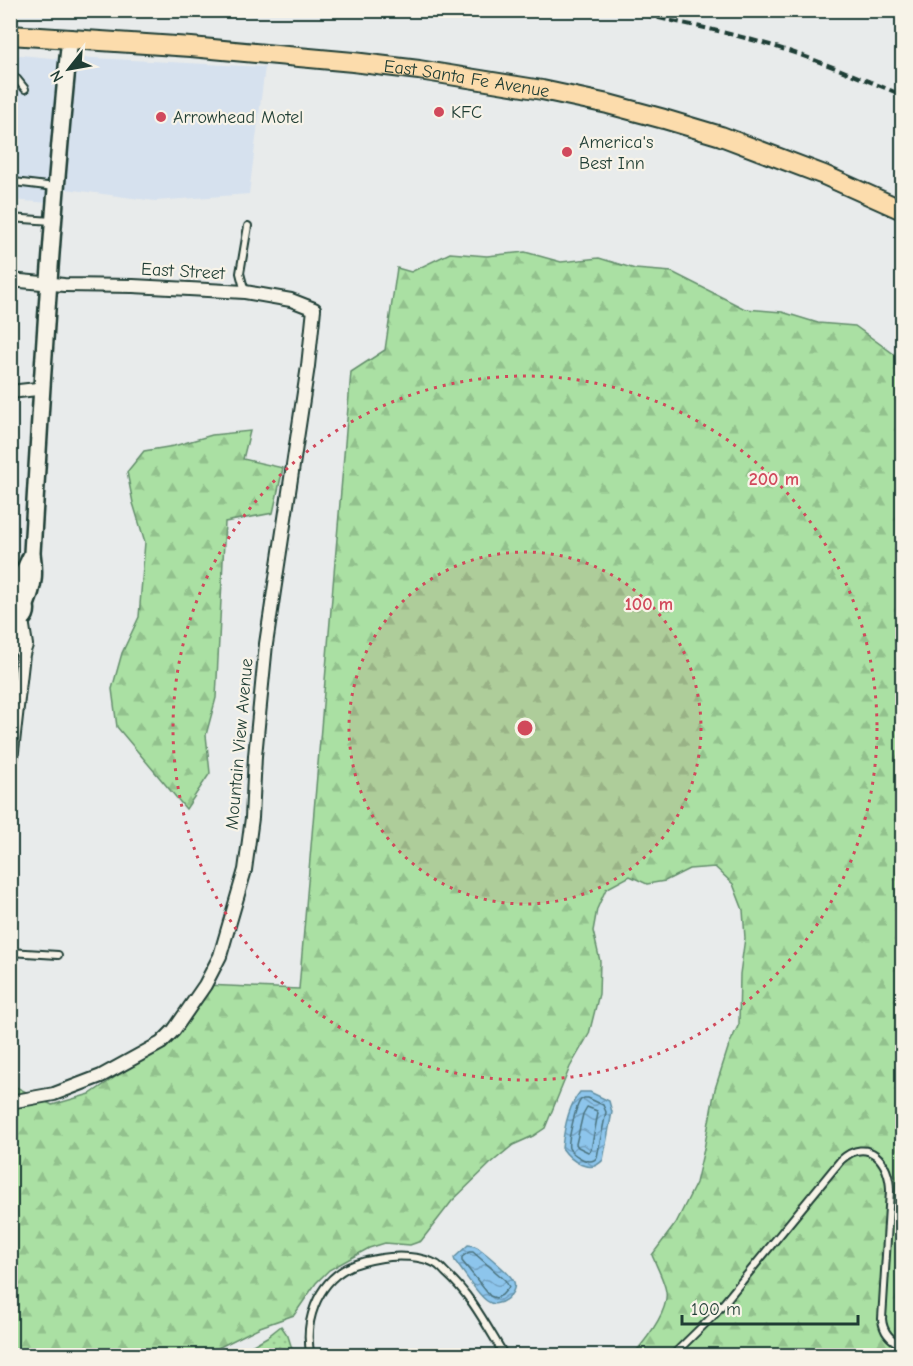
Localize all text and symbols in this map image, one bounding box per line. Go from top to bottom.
north arrow [39,39,99,99]
street label: East Santa Fe Avenue [383,56,551,102]
text: N [47,67,67,85]
place label: KFC [451,102,482,123]
marker: KFC [432,105,446,119]
place label: Arrowhead Motel [173,107,303,128]
marker: Arrowhead Motel [154,110,168,124]
place label: America's Best Inn [579,132,654,174]
marker: America's Best Inn [560,145,574,159]
street label: East Street [141,259,226,284]
text: 200 m [749,469,799,490]
text: 100 m [625,594,673,615]
street label: Mountain View Avenue [222,657,257,831]
centre of rings [515,718,535,738]
scale bar [682,1288,858,1326]
text: 100 m [691,1299,741,1320]

